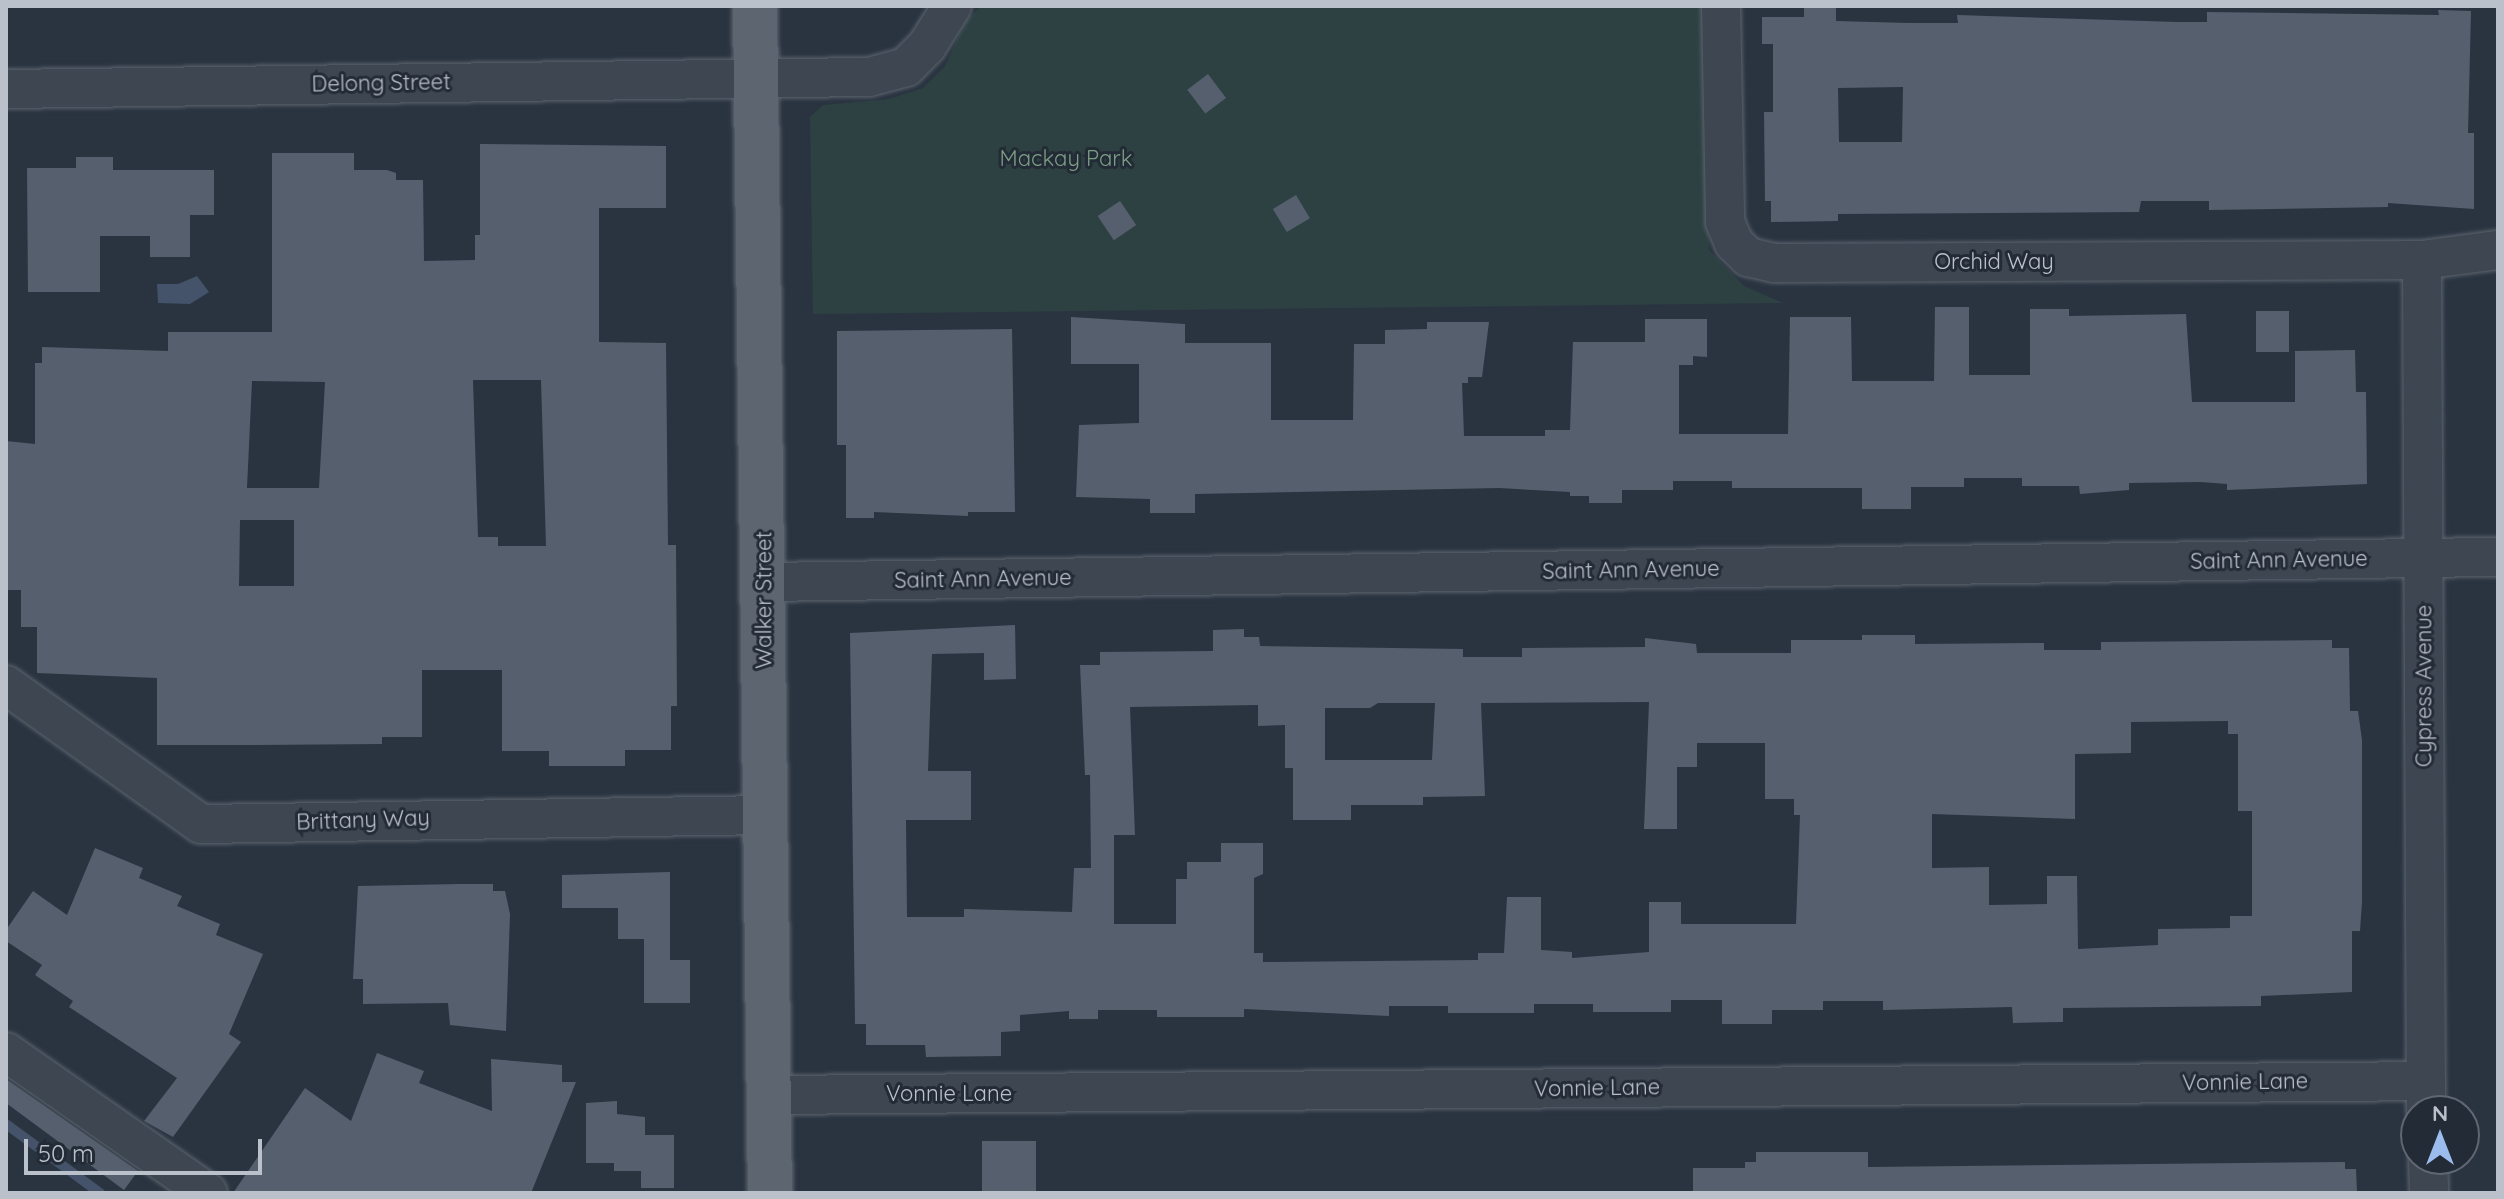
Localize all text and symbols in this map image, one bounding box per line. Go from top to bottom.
street label: Delong Street [311,69,451,97]
park label: Mackay Park [999,146,1133,172]
street label: Orchid Way [1934,249,2054,275]
street label: Walker Street [751,531,777,669]
street label: Saint Ann Avenue [2190,545,2368,575]
street label: Saint Ann Avenue [1542,555,1720,585]
street label: Saint Ann Avenue [894,564,1072,594]
street label: Cypress Avenue [2411,605,2437,767]
street label: Brittany Way [296,804,430,836]
street label: Vonnie Lane [2182,1068,2308,1096]
street label: Vonnie Lane [1534,1074,1660,1102]
street label: Vonnie Lane [886,1081,1012,1107]
north arrow [2400,1095,2480,1175]
text: N [2432,1099,2448,1127]
scale bar [28,1123,266,1173]
text: 50 m [38,1138,94,1168]

